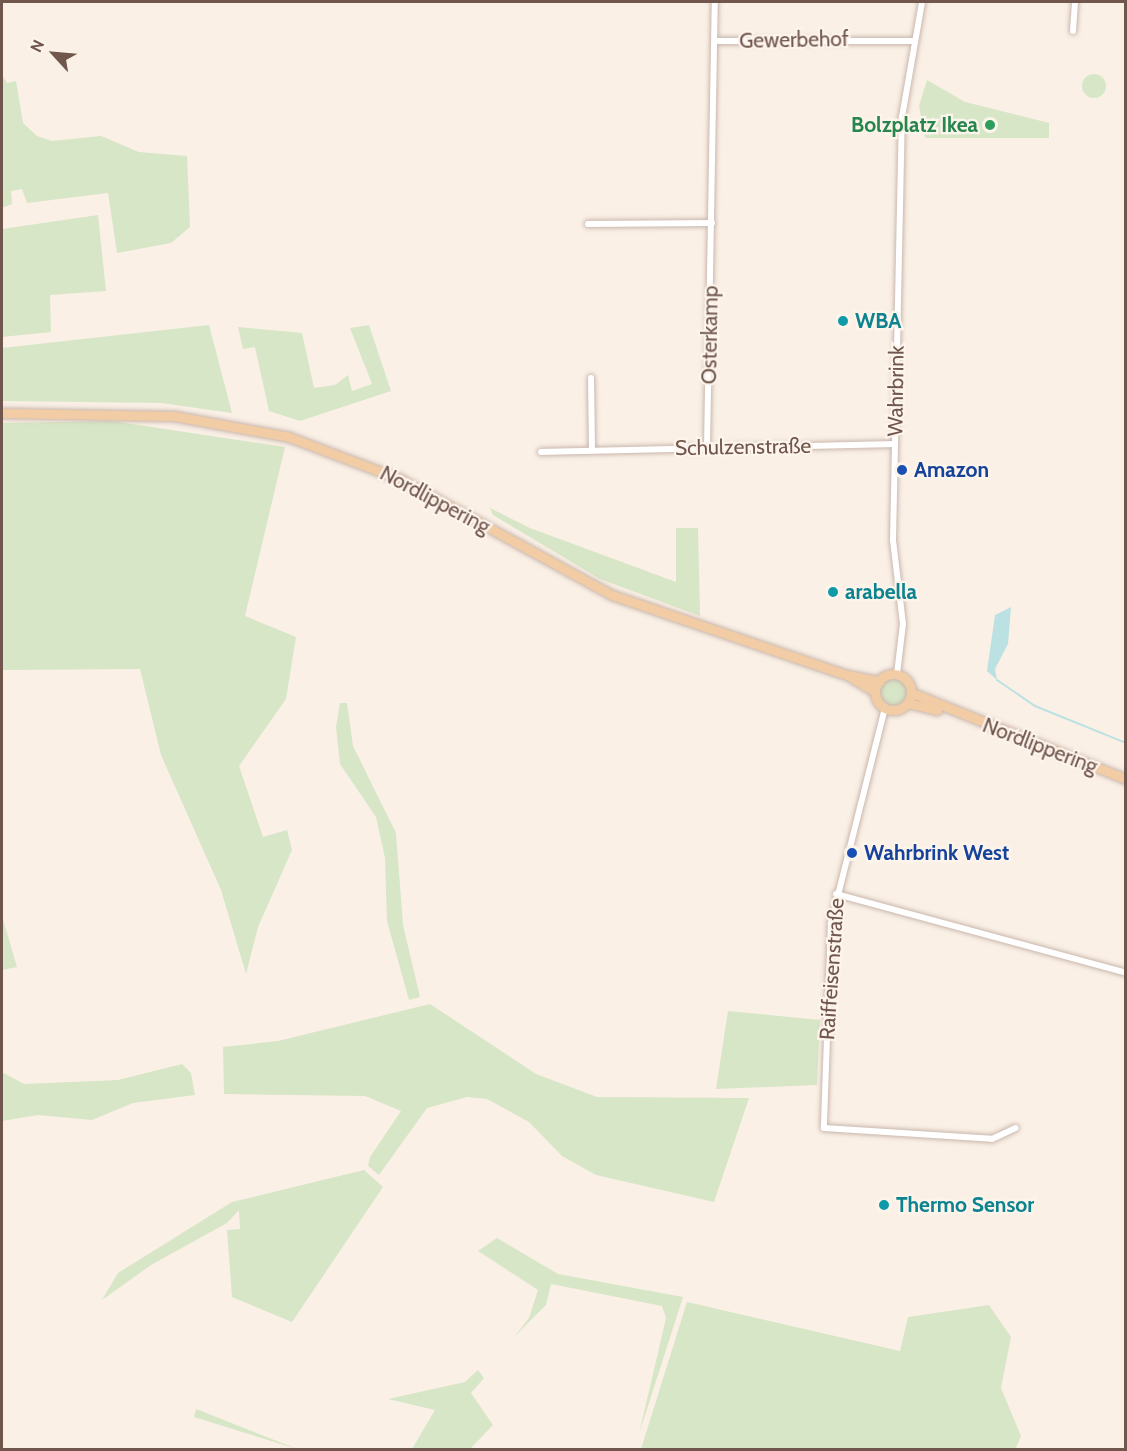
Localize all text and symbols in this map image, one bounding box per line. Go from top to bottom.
north arrow [24,24,84,84]
street label: Gewerbehof [739,26,849,54]
text: N [26,37,48,55]
place label: Bolzplatz Ikea [851,112,978,138]
marker: Bolzplatz Ikea [983,118,997,132]
street label: Osterkamp [697,285,723,385]
place label: WBA [855,308,901,334]
marker: WBA [836,314,850,328]
street label: Wahrbrink [883,345,909,437]
street label: Schulzenstraße [675,433,811,461]
place label: Amazon [914,457,989,483]
street label: Nordlippering [376,460,494,540]
marker: Amazon [895,463,909,477]
place label: arabella [845,579,917,605]
marker: arabella [826,585,840,599]
street label: Nordlippering [979,713,1101,779]
place label: Wahrbrink West [864,840,1009,866]
marker: Wahrbrink West [845,846,859,860]
street label: Raiffeisenstraße [814,897,850,1041]
place label: Thermo Sensor [896,1192,1034,1218]
marker: Thermo Sensor [877,1198,891,1212]

